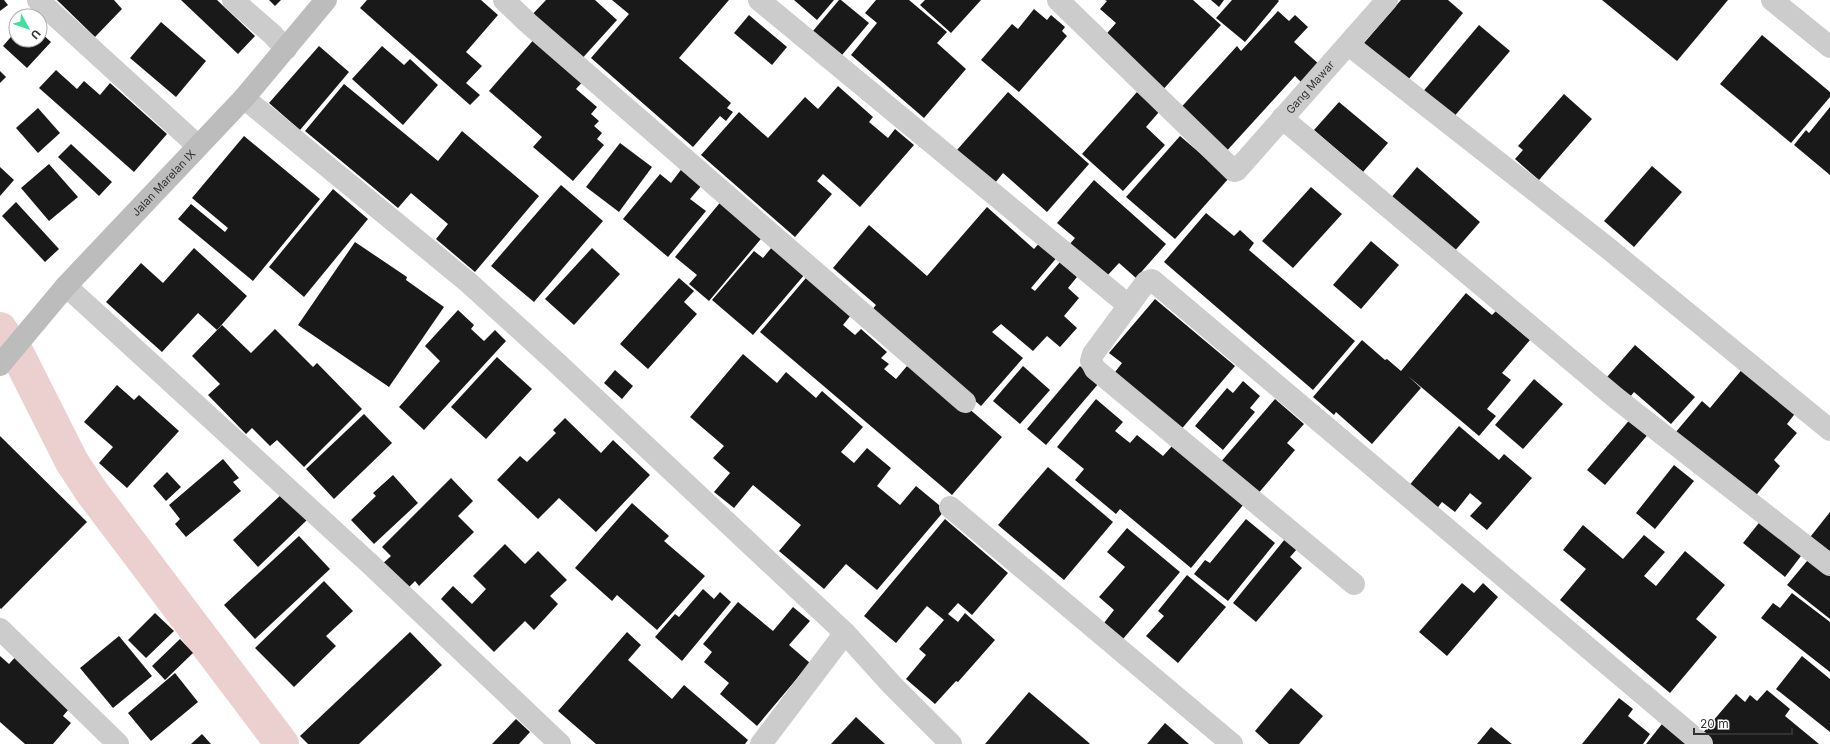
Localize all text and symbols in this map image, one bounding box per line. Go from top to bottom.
north arrow [8,8,48,48]
text: U [28,27,44,42]
street label: Gang Mawar [1283,58,1337,117]
street label: Jalan Marelan IX [129,146,199,219]
scale bar [1694,710,1792,736]
text: 20 m [1700,716,1729,731]

